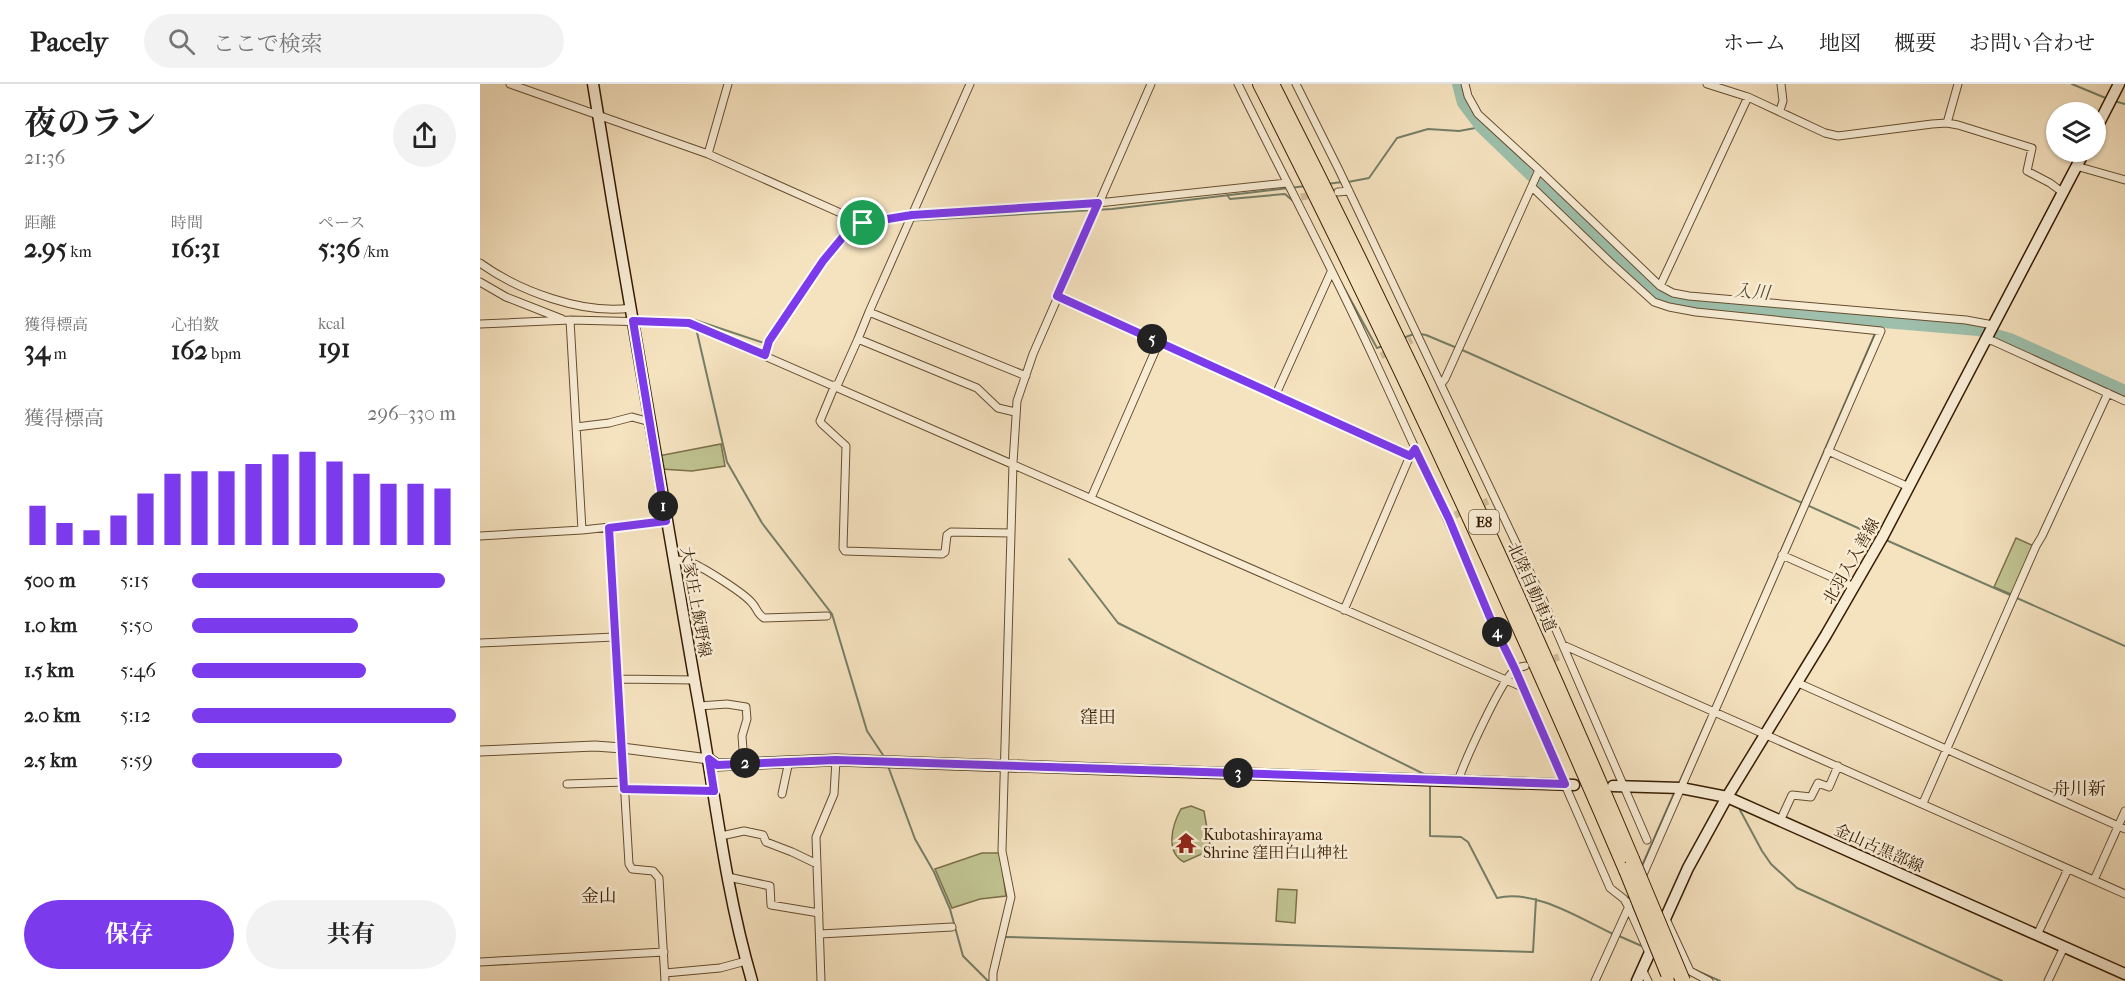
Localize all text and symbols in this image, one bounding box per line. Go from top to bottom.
search box [144,14,564,68]
text: Pacely [30,25,108,58]
icon: search [165,25,198,58]
text: ここで検索 [213,31,323,57]
text: ホーム [1723,31,1786,55]
text: 地図 [1819,31,1861,55]
text: 概要 [1894,31,1936,55]
text: お問い合わせ [1969,31,2095,55]
map controls [2046,102,2106,162]
button: layers [2046,102,2106,162]
text: 夜のラン [24,104,156,143]
button: share [393,104,456,167]
text: 21:36 [24,146,65,169]
pin [837,197,888,248]
icon: arrive [846,206,879,239]
text: 距離 [24,213,56,232]
text: 時間 [171,213,203,232]
text: ペース [318,213,365,232]
text: 2.95 [24,233,67,264]
text: 16:31 [171,233,221,264]
text: 5:36 [318,233,360,264]
text: km [67,242,92,261]
text: /km [360,242,389,261]
water label: 入川 [1733,280,1773,304]
text: kcal [318,314,345,333]
text: 獲得標高 [24,315,88,334]
text: 心拍数 [171,315,219,334]
pin: 5 [1137,324,1167,354]
text: 5 [1149,329,1155,348]
text: 191 [318,333,350,364]
text: 34 [24,335,50,366]
text: 162 [171,335,208,366]
text: m [50,344,67,363]
text: bpm [208,344,241,363]
text: 296–330 m [367,402,456,425]
text: 獲得標高 [24,407,104,430]
pin: 1 [648,491,678,521]
text: 1 [660,496,666,515]
road number: E8 [1469,510,1499,534]
street label: 北羽入入善線 [1819,515,1883,607]
street label: 北陸自動車道 [1504,539,1560,635]
street label: 大家庄上飯野線 [677,545,715,659]
text: 500 m [24,569,76,592]
text: 5:15 [120,569,149,592]
text: 1.0 km [24,614,77,637]
text: 5:50 [120,614,153,637]
pin: 4 [1482,617,1512,647]
text: 4 [1492,622,1502,641]
text: 1.5 km [24,659,74,682]
text: 5:46 [120,659,156,682]
text: 2.0 km [24,704,80,727]
text: 5:12 [120,704,151,727]
district label: 窪田 [1080,707,1116,728]
pin: 2 [730,748,760,778]
text: 2.5 km [24,749,77,772]
text: 5:59 [120,749,153,772]
text: 2 [741,753,749,772]
pin: 3 [1223,758,1253,788]
text: 3 [1235,763,1241,782]
district label: 舟川新 [2052,779,2106,800]
street label: 金山古黒部線 [1831,820,1927,876]
place label: Kubotashirayama Shrine 窪田白山神社 [1203,825,1348,862]
temple icon: Kubotashirayama Shrine 窪田白山神社 [1174,831,1198,855]
district label: 金山 [581,886,617,907]
button: 保存 [24,900,234,969]
button: 共有 [246,900,456,969]

